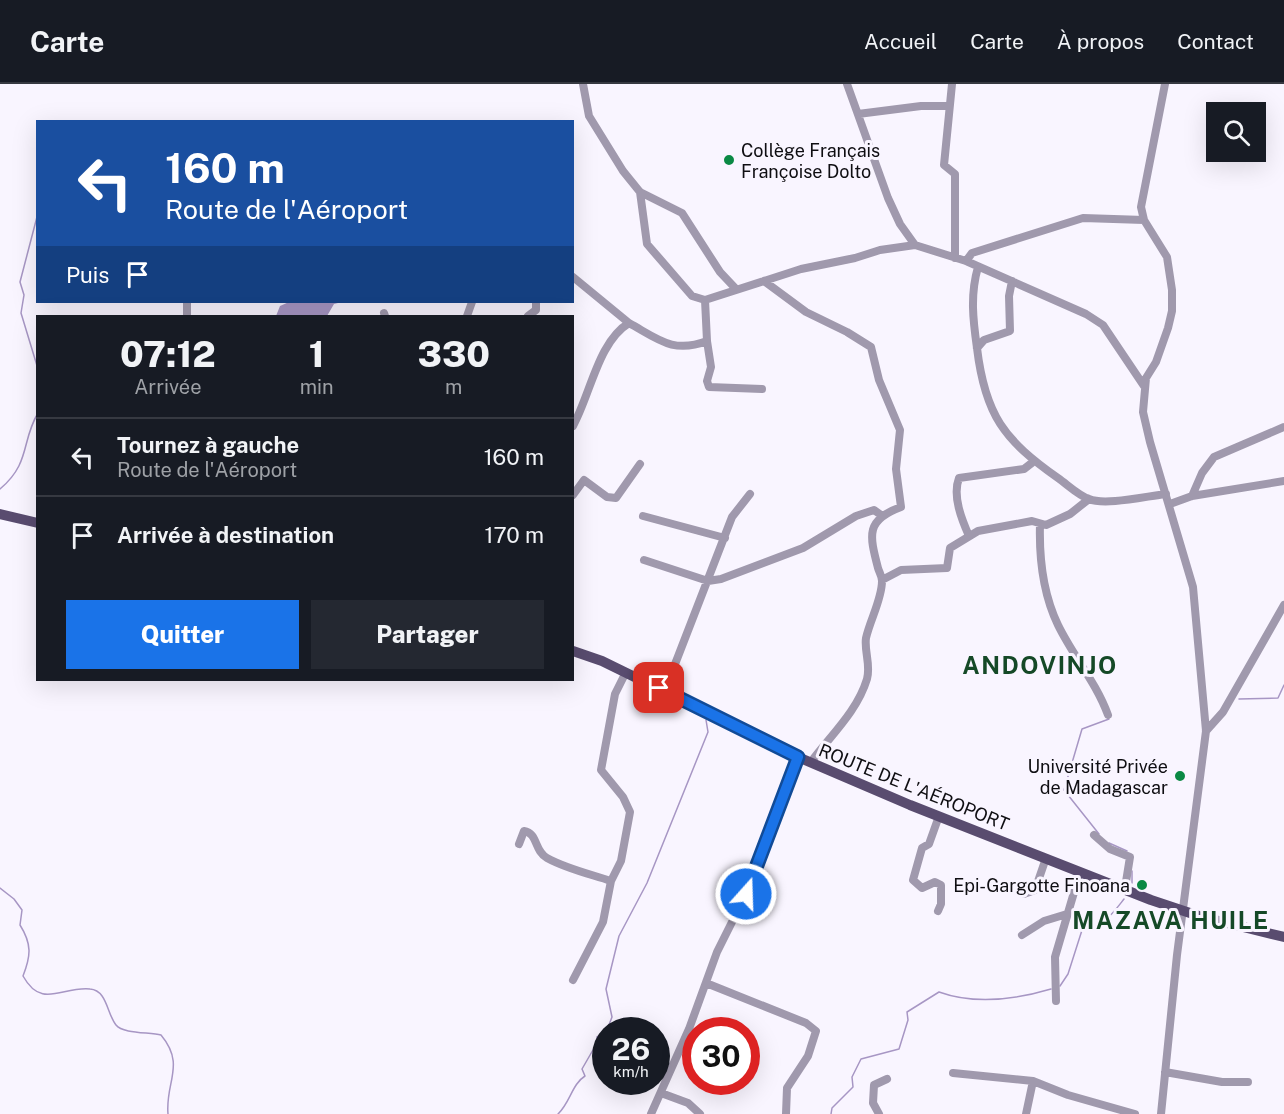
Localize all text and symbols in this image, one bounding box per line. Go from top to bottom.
text: Carte [30,25,104,58]
text: Accueil [864,29,937,54]
text: Carte [970,29,1024,54]
text: À propos [1057,29,1144,54]
text: Contact [1177,29,1254,54]
map controls [1206,102,1266,162]
button: search [1206,102,1266,162]
place label: Collège Français Françoise Dolto [741,140,880,182]
text: 160 m [165,143,285,192]
icon: left [66,144,144,222]
marker: Collège Français Françoise Dolto [722,153,736,167]
text: Route de l'Aéroport [165,193,408,225]
icon: arrive [121,258,154,291]
text: Puis [66,262,109,288]
text: 07:12 [120,333,216,375]
text: 1 [309,333,324,375]
text: 330 [417,333,490,375]
text: Arrivée [134,375,201,399]
text: min [300,375,334,399]
text: m [445,375,462,399]
text: Tournez à gauche [117,432,299,458]
icon: left [66,441,99,474]
text: 160 m [484,444,544,470]
text: Route de l'Aéroport [117,458,297,482]
icon: arrive [66,519,99,552]
text: Arrivée à destination [117,522,334,548]
text: 170 m [484,522,544,548]
button: Quitter [66,600,299,669]
button: Partager [311,600,544,669]
district label: ANDOVINJO [962,651,1118,679]
pin [633,662,684,713]
icon: arrive [642,671,675,704]
street label: ROUTE DE L'AÉROPORT [816,738,1013,835]
place label: Université Privée de Madagascar [1027,756,1168,798]
marker: Université Privée de Madagascar [1173,769,1187,783]
position arrow [714,862,778,926]
place label: Epi-Gargotte Finoana [953,875,1130,896]
marker: Epi-Gargotte Finoana [1135,878,1149,892]
district label: MAZAVA HUILE [1072,906,1270,934]
speed limit sign: 30 [682,1017,760,1095]
text: 26 [612,1031,650,1067]
text: km/h [613,1063,649,1080]

